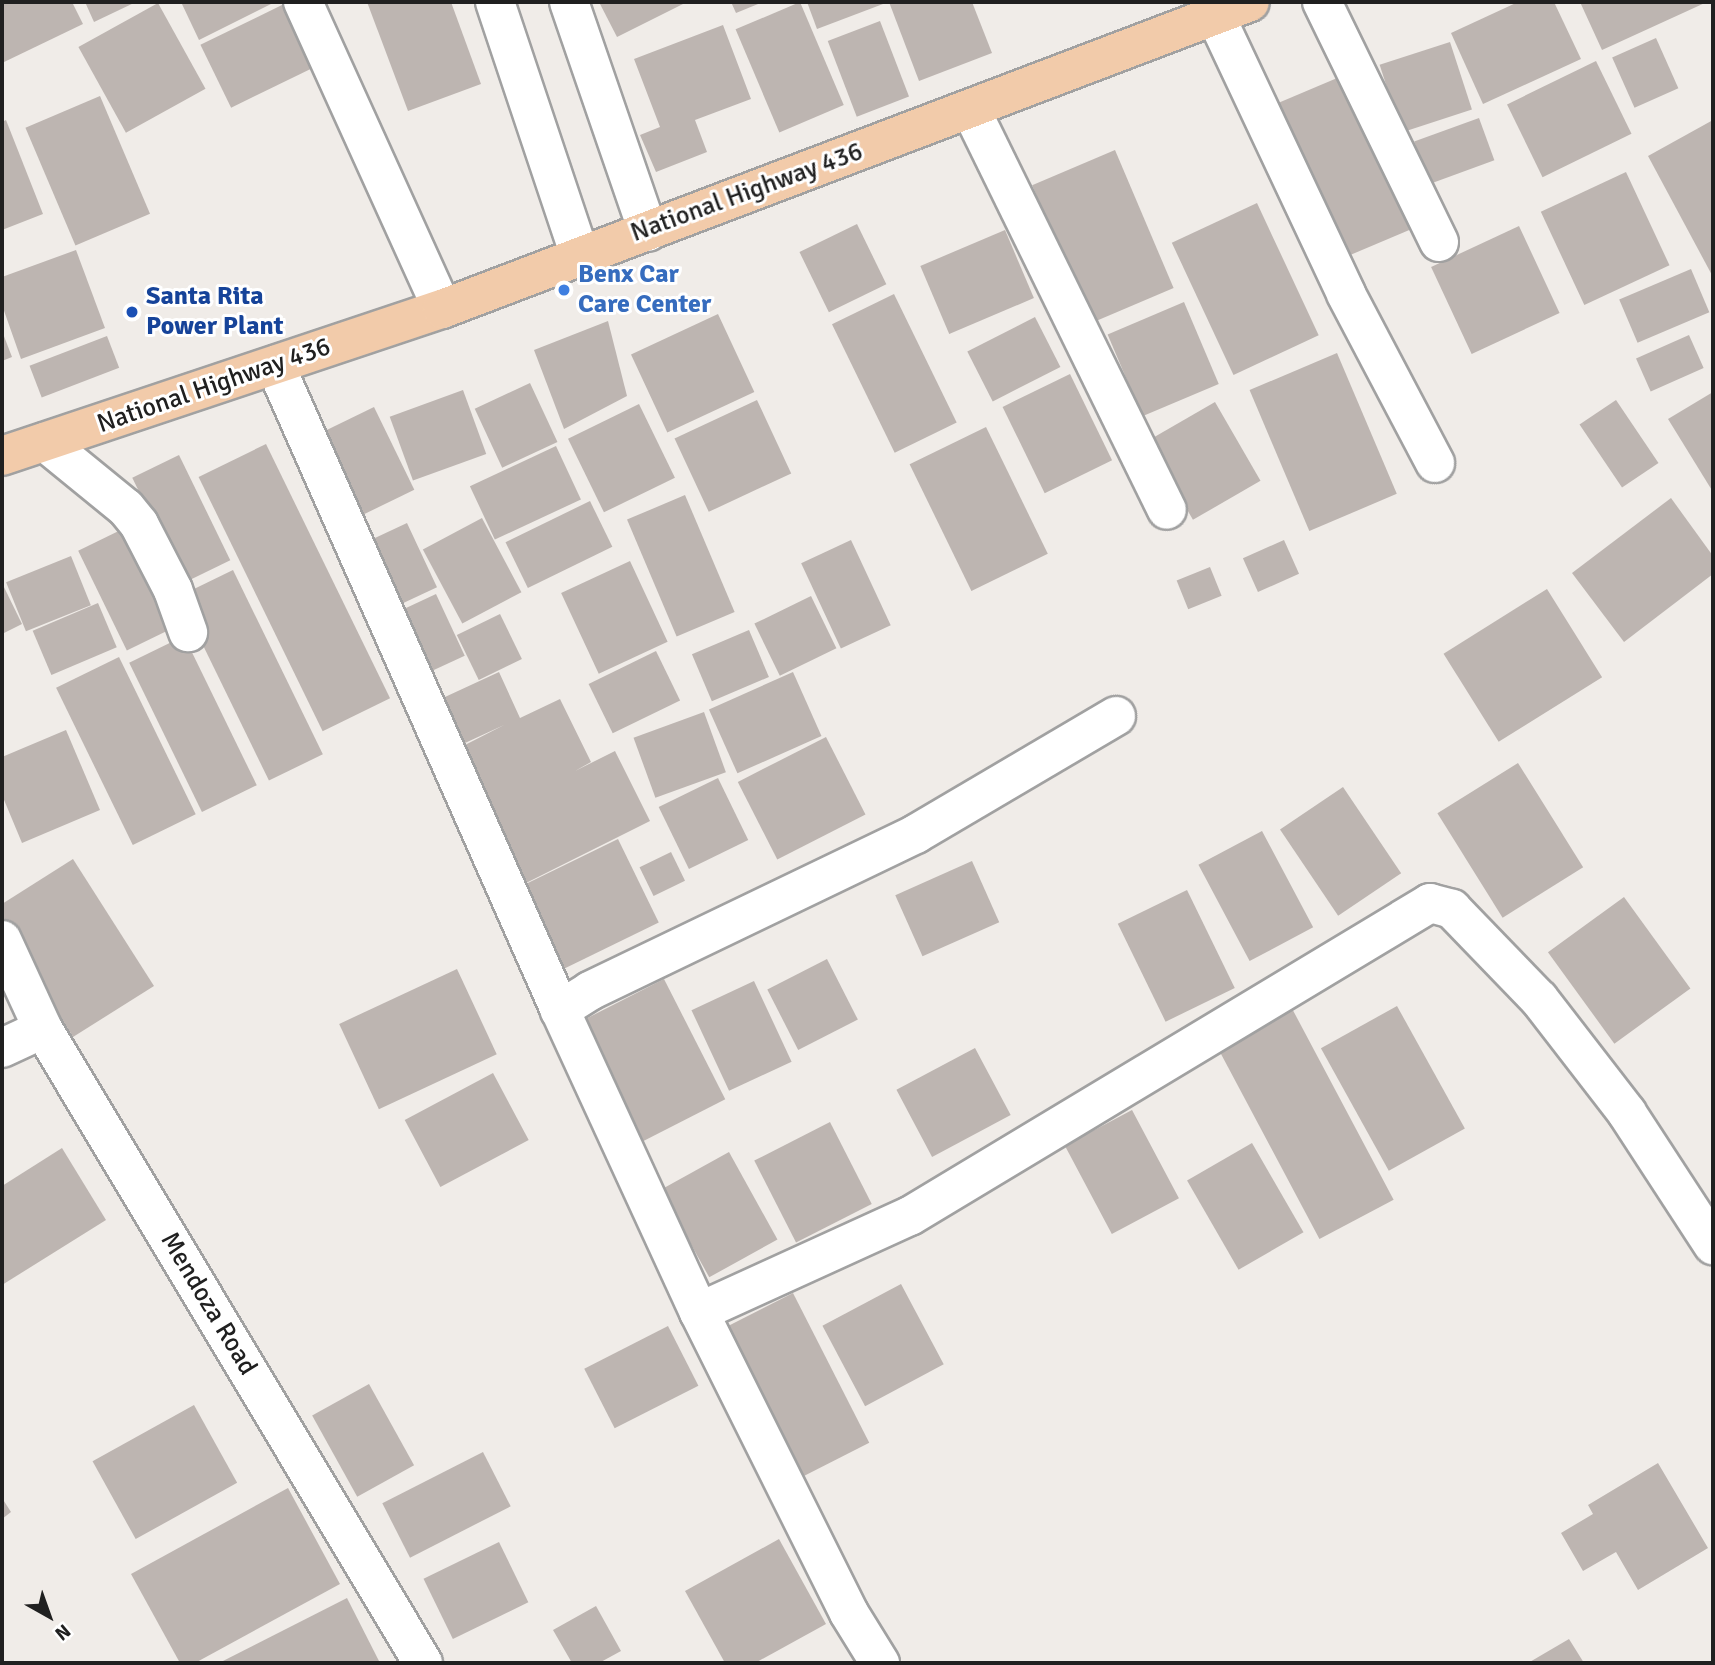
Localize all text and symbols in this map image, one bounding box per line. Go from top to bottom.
street label: National Highway 436 [627,137,867,249]
place label: Benx Car Care Center [578,259,711,320]
place label: Santa Rita Power Plant [146,281,284,342]
marker: Benx Car Care Center [556,282,572,298]
marker: Santa Rita Power Plant [124,304,140,320]
street label: National Highway 436 [93,331,335,441]
street label: Mendoza Road [153,1227,263,1381]
north arrow [14,1581,84,1651]
text: N [50,1619,75,1646]

